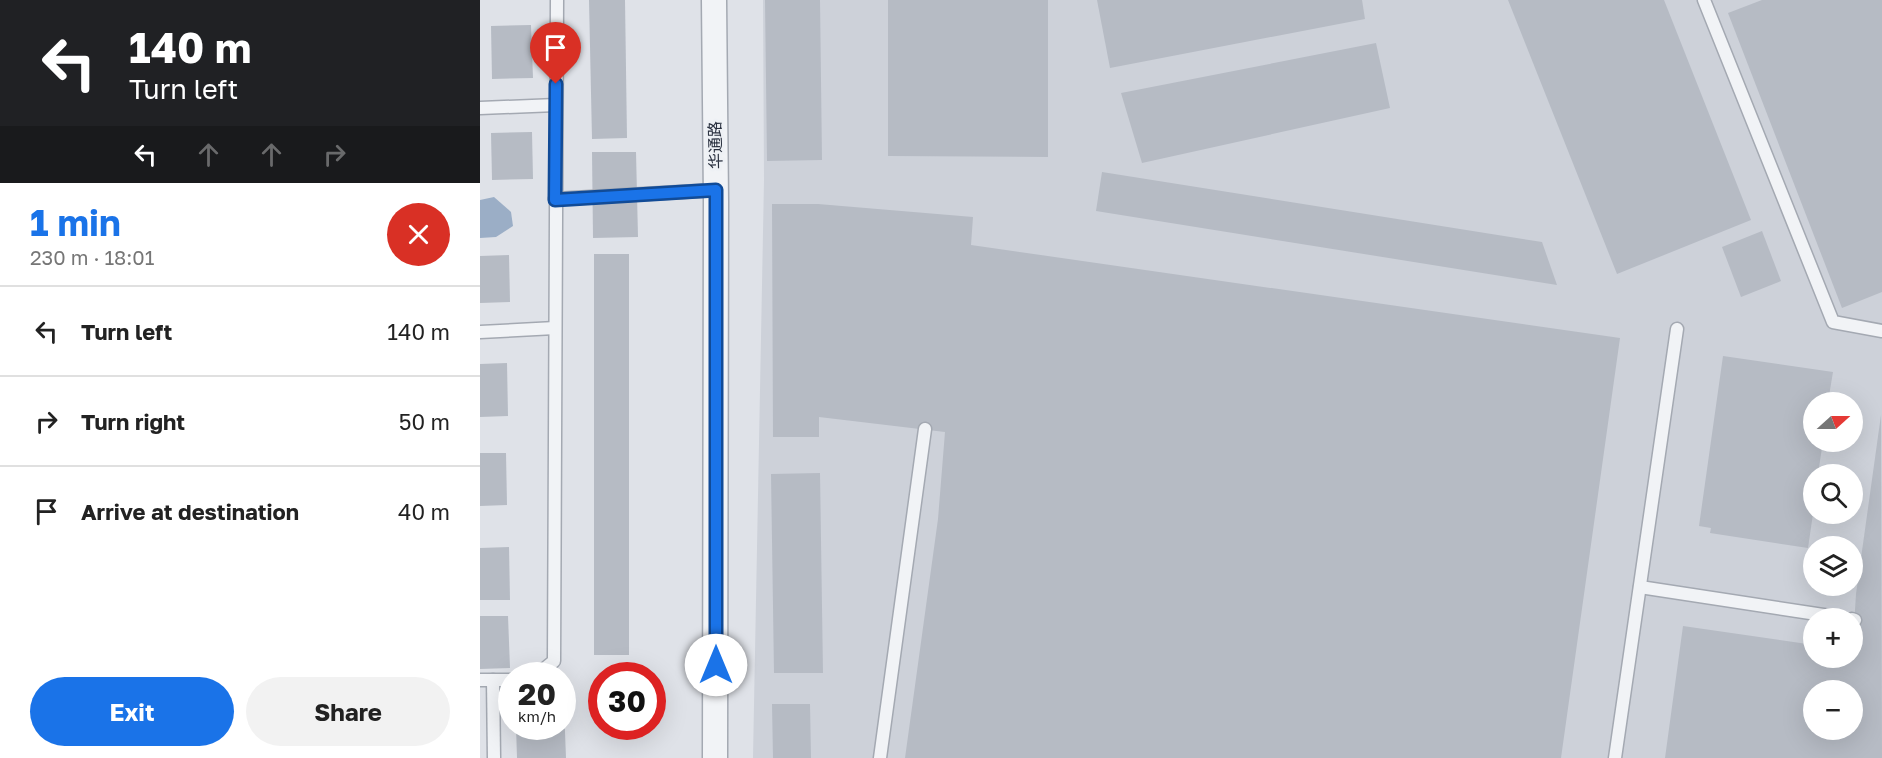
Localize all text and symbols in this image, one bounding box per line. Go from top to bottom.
text: 140 m [129,22,251,72]
pin [530,22,581,84]
icon: left [30,24,108,102]
icon: arrive [539,31,572,64]
text: Turn left [129,73,238,105]
street label: 华通路 [705,121,725,169]
icon: left [129,138,162,171]
icon: ahead [192,138,225,171]
icon: ahead [255,138,288,171]
icon: right [318,138,351,171]
text: 1 min [30,201,121,244]
button: close [387,203,450,266]
text: 230 m · 18:01 [30,245,154,269]
icon: left [30,315,63,348]
text: Turn left [81,318,172,345]
text: 140 m [387,318,450,345]
north arrow [1803,392,1863,452]
map controls [1803,392,1863,740]
icon: right [30,405,63,438]
text: Turn right [81,408,185,435]
text: 50 m [399,408,450,435]
button: search [1803,464,1863,524]
icon: arrive [30,495,63,528]
text: Arrive at destination [81,498,299,525]
text: 40 m [398,498,450,525]
button: layers [1803,536,1863,596]
button: + [1803,608,1863,668]
position arrow [684,633,748,697]
speed limit sign: 30 [588,662,666,740]
text: 20 [518,676,556,712]
button: Exit [30,677,234,746]
button: Share [246,677,450,746]
button: − [1803,680,1863,740]
text: km/h [518,707,556,725]

